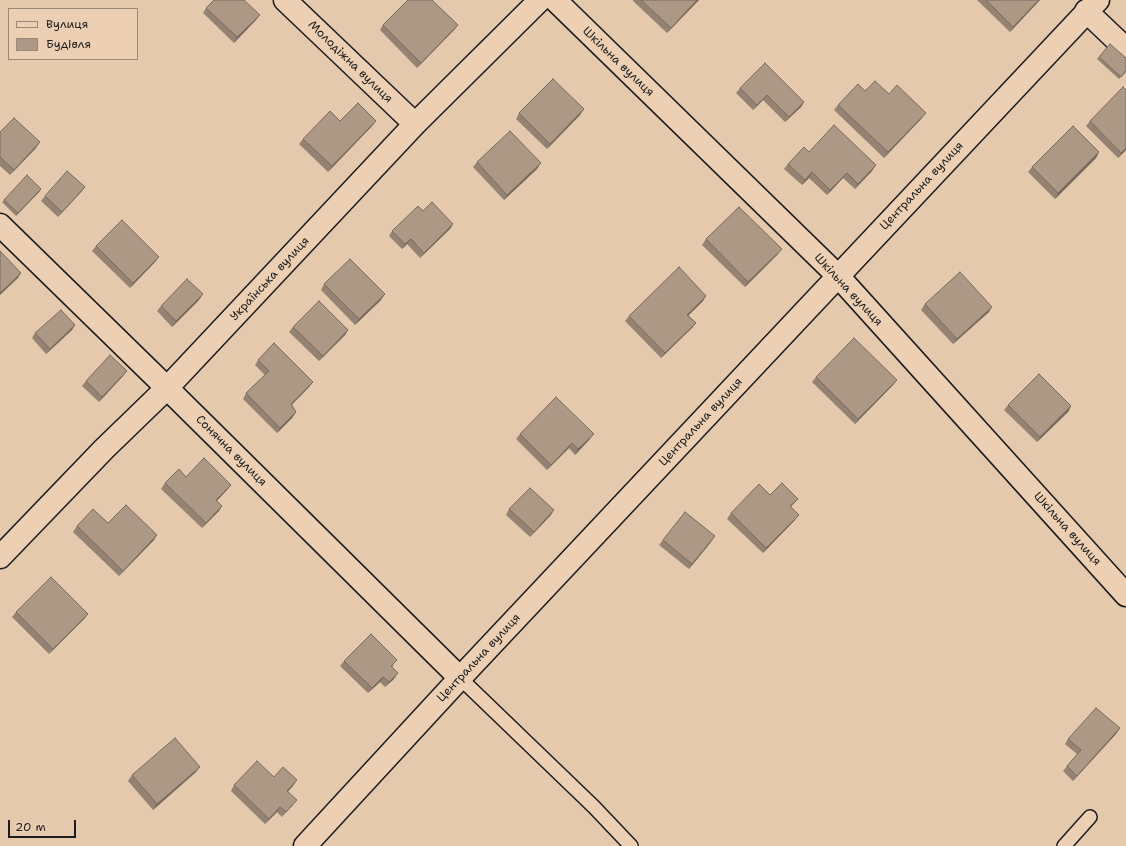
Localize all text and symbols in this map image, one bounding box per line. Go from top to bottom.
legend [8,8,138,60]
text: Вулиця [46,16,88,32]
street label: Молодіжна вулиця [305,18,395,106]
street label: Шкільна вулиця [579,24,657,100]
text: Будівля [46,36,91,52]
street label: Центральна вулиця [877,139,967,233]
street label: Українська вулиця [227,234,313,324]
street label: Шкільна вулиця [811,251,885,329]
street label: Центральна вулиця [656,375,746,469]
street label: Сонячна вулиця [192,412,270,490]
street label: Шкільна вулиця [1030,489,1104,569]
street label: Центральна вулиця [434,611,524,705]
scale bar [10,812,78,838]
text: 20 m [15,819,46,835]

